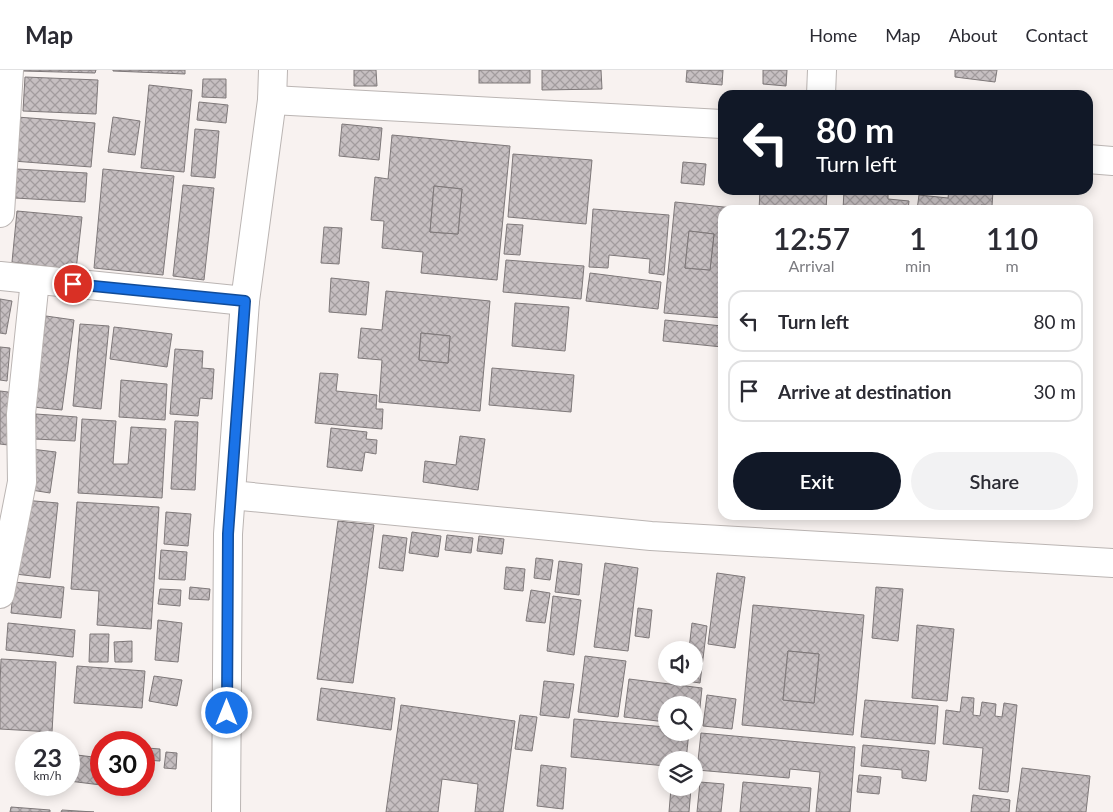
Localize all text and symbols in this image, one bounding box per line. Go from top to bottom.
text: Map [25,20,73,49]
text: Home [809,24,857,46]
text: Map [885,24,921,46]
text: About [949,24,998,46]
text: Contact [1026,24,1088,46]
text: 80 m [816,108,894,150]
icon: left [733,110,798,175]
text: Turn left [816,150,897,177]
text: 12:57 [773,220,850,256]
text: 1 [909,220,927,256]
text: 110 [986,220,1038,256]
text: Arrival [788,256,835,275]
text: min [905,256,931,275]
text: m [1005,256,1019,275]
pin [52,263,94,305]
icon: arrive [59,270,87,298]
icon: left [735,307,763,335]
text: Turn left [778,310,849,333]
text: 80 m [1033,310,1076,333]
icon: arrive [735,377,763,405]
text: Arrive at destination [778,380,951,403]
text: 30 m [1033,380,1076,403]
button: Exit [733,452,901,510]
button: Share [911,452,1078,510]
map controls [658,641,703,796]
button: sound [658,641,703,686]
position arrow [200,686,252,738]
button: search [658,696,703,741]
speed limit sign: 30 [90,731,155,796]
text: 23 [33,742,62,772]
button: layers [658,751,703,796]
text: km/h [33,768,62,783]

